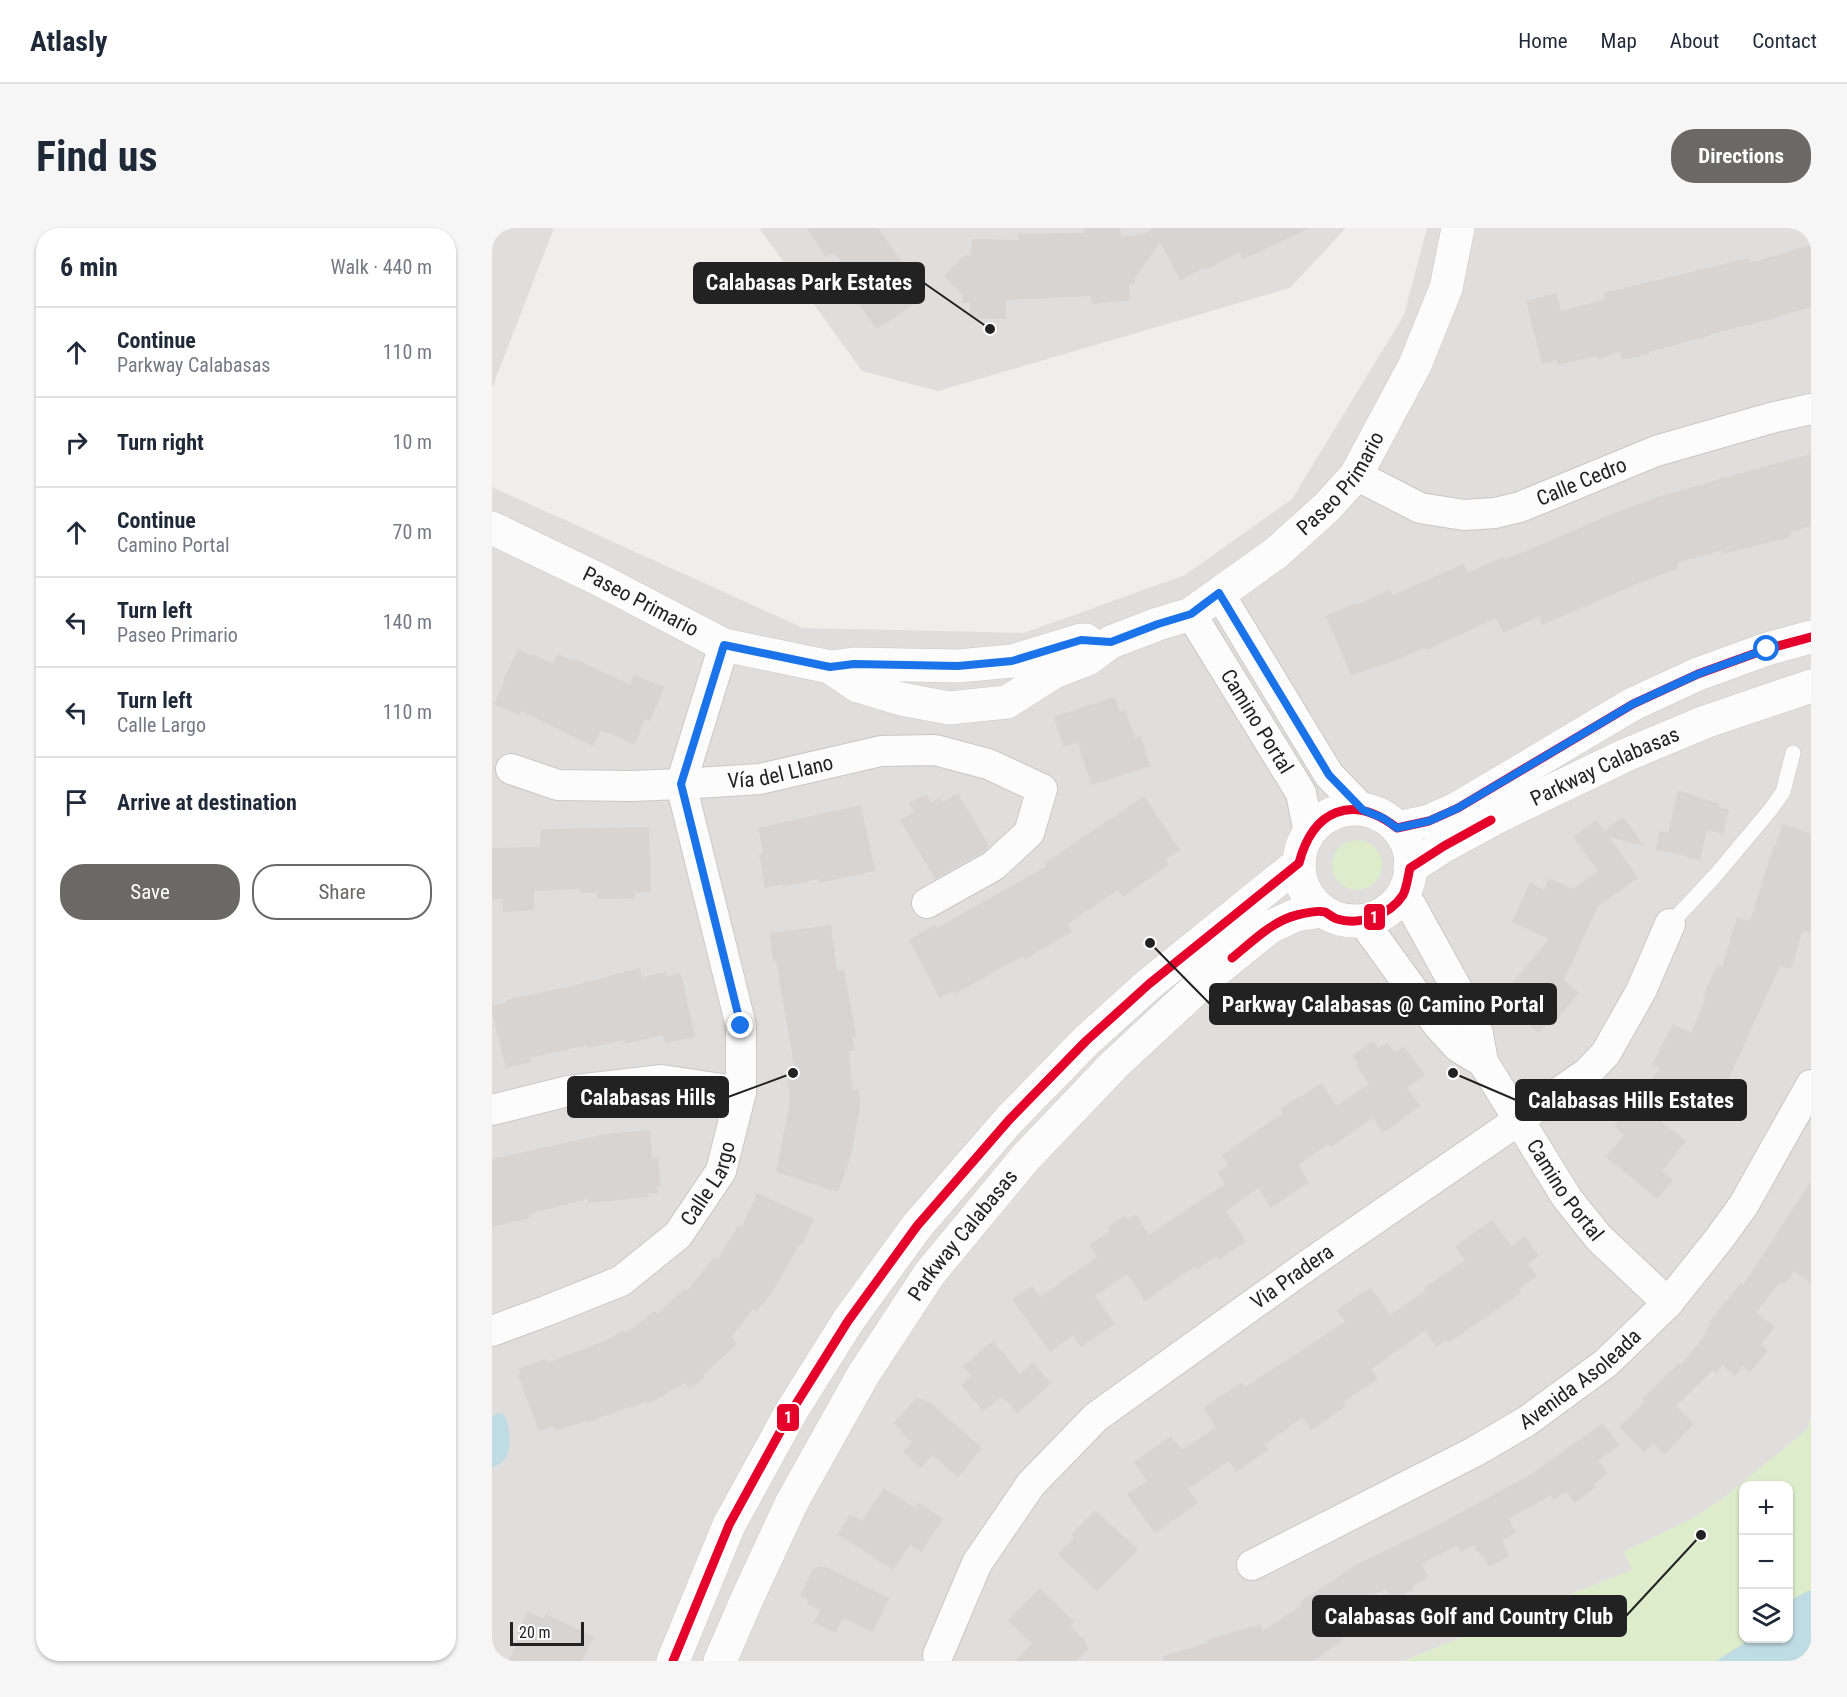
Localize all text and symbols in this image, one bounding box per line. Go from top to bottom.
text: Atlasly [30,25,108,58]
text: Home [1518,29,1568,53]
text: Map [1601,29,1637,53]
text: About [1670,29,1719,53]
text: Contact [1752,29,1817,53]
button: Directions [1671,129,1811,183]
text: Find us [36,132,157,181]
text: 6 min [60,252,118,282]
text: Walk · 440 m [331,255,432,279]
callout: Calabasas Park Estates [694,263,924,303]
text: Calabasas Park Estates [706,270,912,295]
text: Continue [117,328,196,353]
icon: ahead [60,336,93,369]
text: 110 m [383,340,432,364]
text: Parkway Calabasas [117,353,270,377]
icon: right [60,426,93,459]
street label: Paseo Primario [1292,427,1389,540]
text: Turn right [117,430,204,455]
text: 10 m [393,430,432,454]
street label: Calle Cedro [1533,452,1630,511]
text: Continue [117,508,196,533]
icon: ahead [60,516,93,549]
text: 70 m [393,520,432,544]
text: Camino Portal [117,533,230,557]
street label: Paseo Primario [579,562,703,642]
text: Turn left [117,598,192,623]
icon: left [60,606,93,639]
text: 140 m [383,610,432,634]
text: Paseo Primario [117,623,238,647]
route start [1753,635,1779,661]
street label: Camino Portal [1216,665,1298,778]
text: Turn left [117,688,192,713]
icon: left [60,696,93,729]
text: 110 m [383,700,432,724]
text: Calle Largo [117,713,206,737]
street label: Parkway Calabasas [1527,722,1683,811]
street label: Vía del Llano [727,750,836,793]
icon: arrive [60,786,93,819]
text: Arrive at destination [117,790,297,815]
button: Save [60,864,240,920]
button: Share [252,864,432,920]
line badge: 1 [1363,903,1386,931]
text: 1 [1370,908,1378,927]
callout: Parkway Calabasas @ Camino Portal [1210,984,1556,1024]
text: Parkway Calabasas @ Camino Portal [1222,992,1544,1017]
route end [727,1012,753,1038]
callout: Calabasas Hills [568,1077,728,1117]
callout: Calabasas Hills Estates [1516,1080,1746,1120]
text: Calabasas Hills [580,1085,716,1110]
text: Calabasas Hills Estates [1528,1088,1734,1113]
street label: Camino Portal [1522,1135,1608,1246]
street label: Calle Largo [676,1139,740,1230]
street label: Parkway Calabasas [903,1165,1022,1305]
street label: Via Pradera [1246,1239,1338,1314]
street label: Avenida Asoleada [1515,1324,1646,1435]
line badge: 1 [776,1403,800,1432]
text: 1 [784,1408,792,1427]
map controls [1739,1481,1793,1643]
button: + [1739,1481,1793,1535]
button: − [1739,1535,1793,1589]
button: layers [1739,1589,1793,1643]
callout: Calabasas Golf and Country Club [1313,1596,1626,1636]
text: Calabasas Golf and Country Club [1325,1604,1613,1629]
scale bar [510,1619,584,1646]
text: 20 m [519,1623,551,1642]

